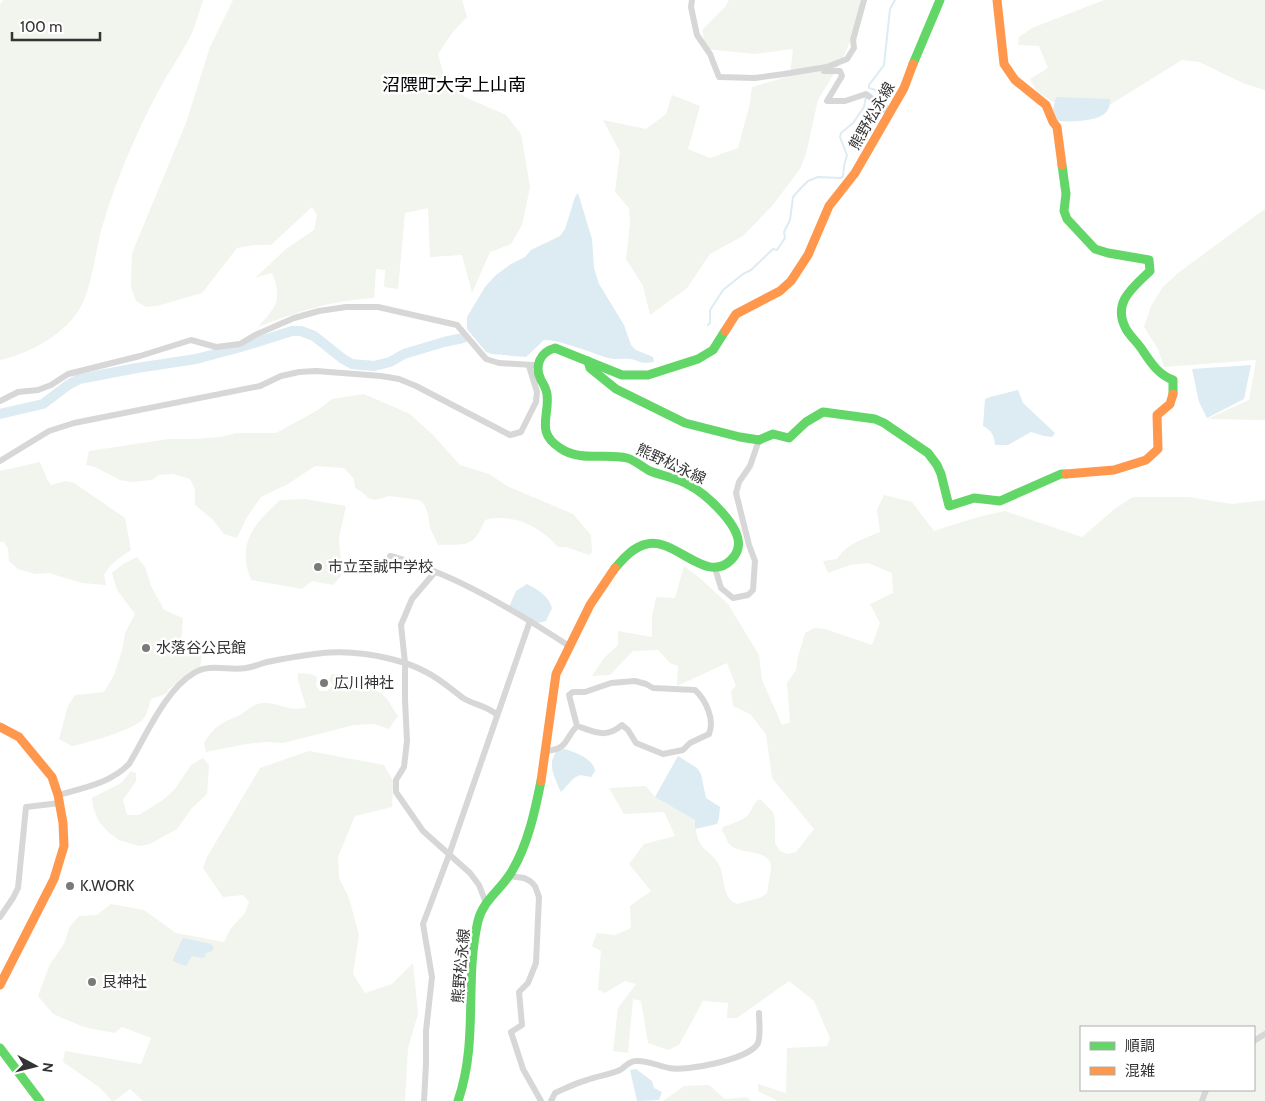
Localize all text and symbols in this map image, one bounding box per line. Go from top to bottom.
scale bar [12,10,100,42]
text: 100 m [20,18,62,36]
district label: 沼隈町大字上山南 [382,74,526,96]
street label: 熊野松永線 [845,79,899,153]
street label: 熊野松永線 [633,440,709,488]
place label: 市立至誠中学校 [328,558,433,576]
marker: 市立至誠中学校 [312,561,324,573]
place label: 水落谷公民館 [156,639,246,657]
marker: 水落谷公民館 [140,642,152,654]
place label: 広川神社 [334,674,394,692]
marker: 広川神社 [318,677,330,689]
place label: K.WORK [80,877,135,895]
marker: K.WORK [64,880,76,892]
street label: 熊野松永線 [449,928,473,1004]
place label: 艮神社 [102,973,147,991]
marker: 艮神社 [86,976,98,988]
legend [1080,1026,1255,1091]
text: 順調 [1125,1037,1155,1055]
north arrow [10,1041,60,1091]
text: N [38,1062,57,1074]
text: 混雑 [1125,1062,1155,1080]

